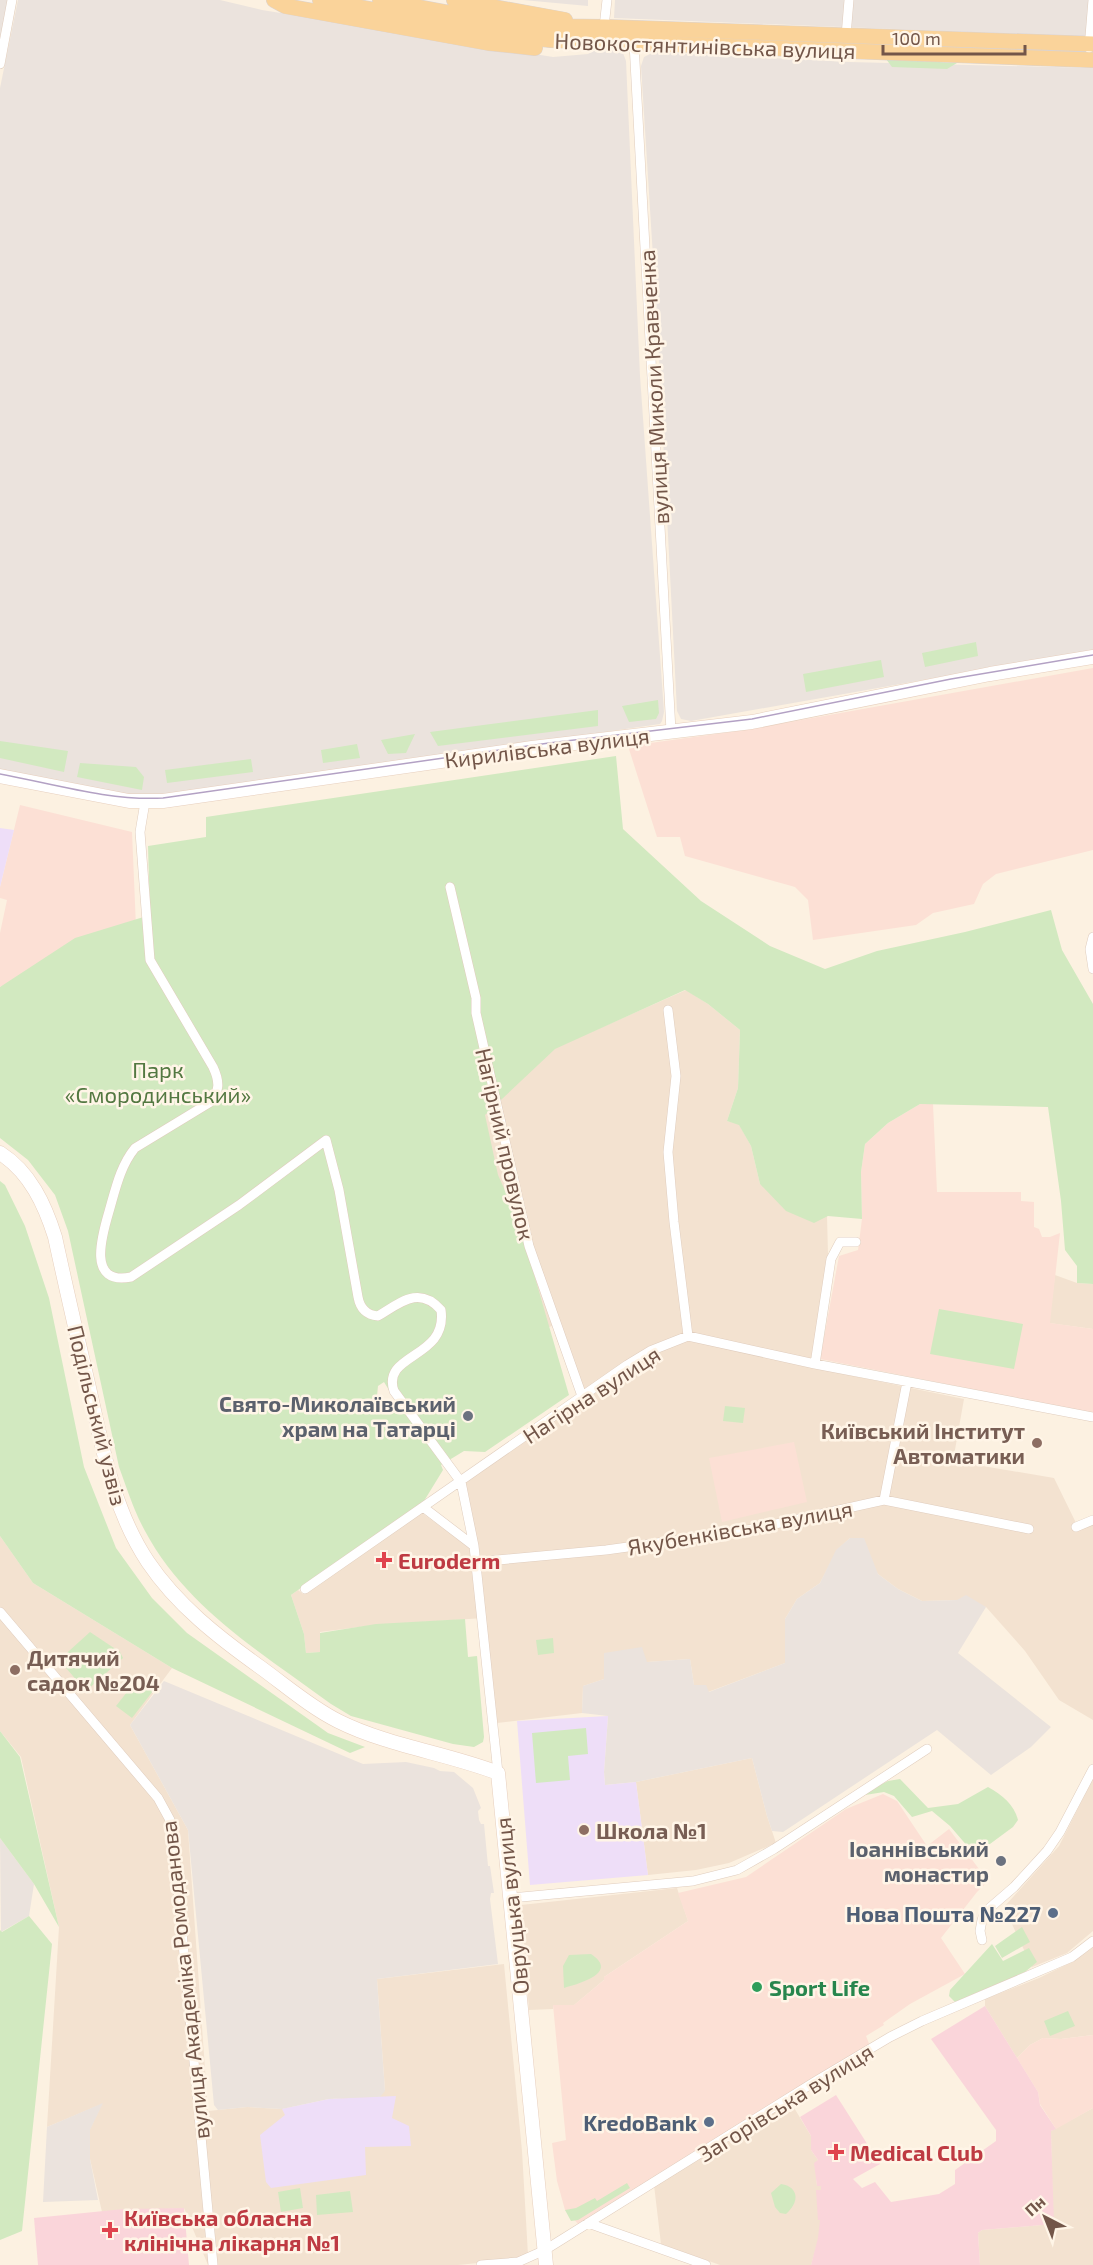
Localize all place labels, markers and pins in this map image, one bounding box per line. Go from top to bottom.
place label: Свято-Миколаївський храм на Татарці [219,1390,456,1441]
marker: Свято-Миколаївський храм на Татарці [461,1409,475,1423]
place label: Київський Інститут Автоматики [821,1417,1025,1468]
marker: Київський Інститут Автоматики [1030,1436,1044,1450]
place label: Euroderm [398,1547,500,1573]
marker: Euroderm [375,1551,393,1569]
place label: Дитячий садок №204 [27,1644,160,1695]
marker: Дитячий садок №204 [8,1663,22,1677]
place label: Школа №1 [596,1817,707,1843]
marker: Школа №1 [577,1823,591,1837]
place label: Іоаннівський монастир [849,1835,989,1886]
marker: Іоаннівський монастир [994,1854,1008,1868]
place label: Нова Пошта №227 [846,1900,1041,1926]
marker: Нова Пошта №227 [1046,1906,1060,1920]
place label: Sport Life [769,1974,870,2000]
marker: Sport Life [750,1980,764,1994]
place label: KredoBank [583,2109,698,2135]
marker: KredoBank [702,2115,716,2129]
place label: Medical Club [850,2139,983,2165]
marker: Medical Club [827,2143,845,2161]
place label: Київська обласна клінічна лікарня №1 [124,2204,340,2255]
marker: Київська обласна клінічна лікарня №1 [101,2221,119,2239]

